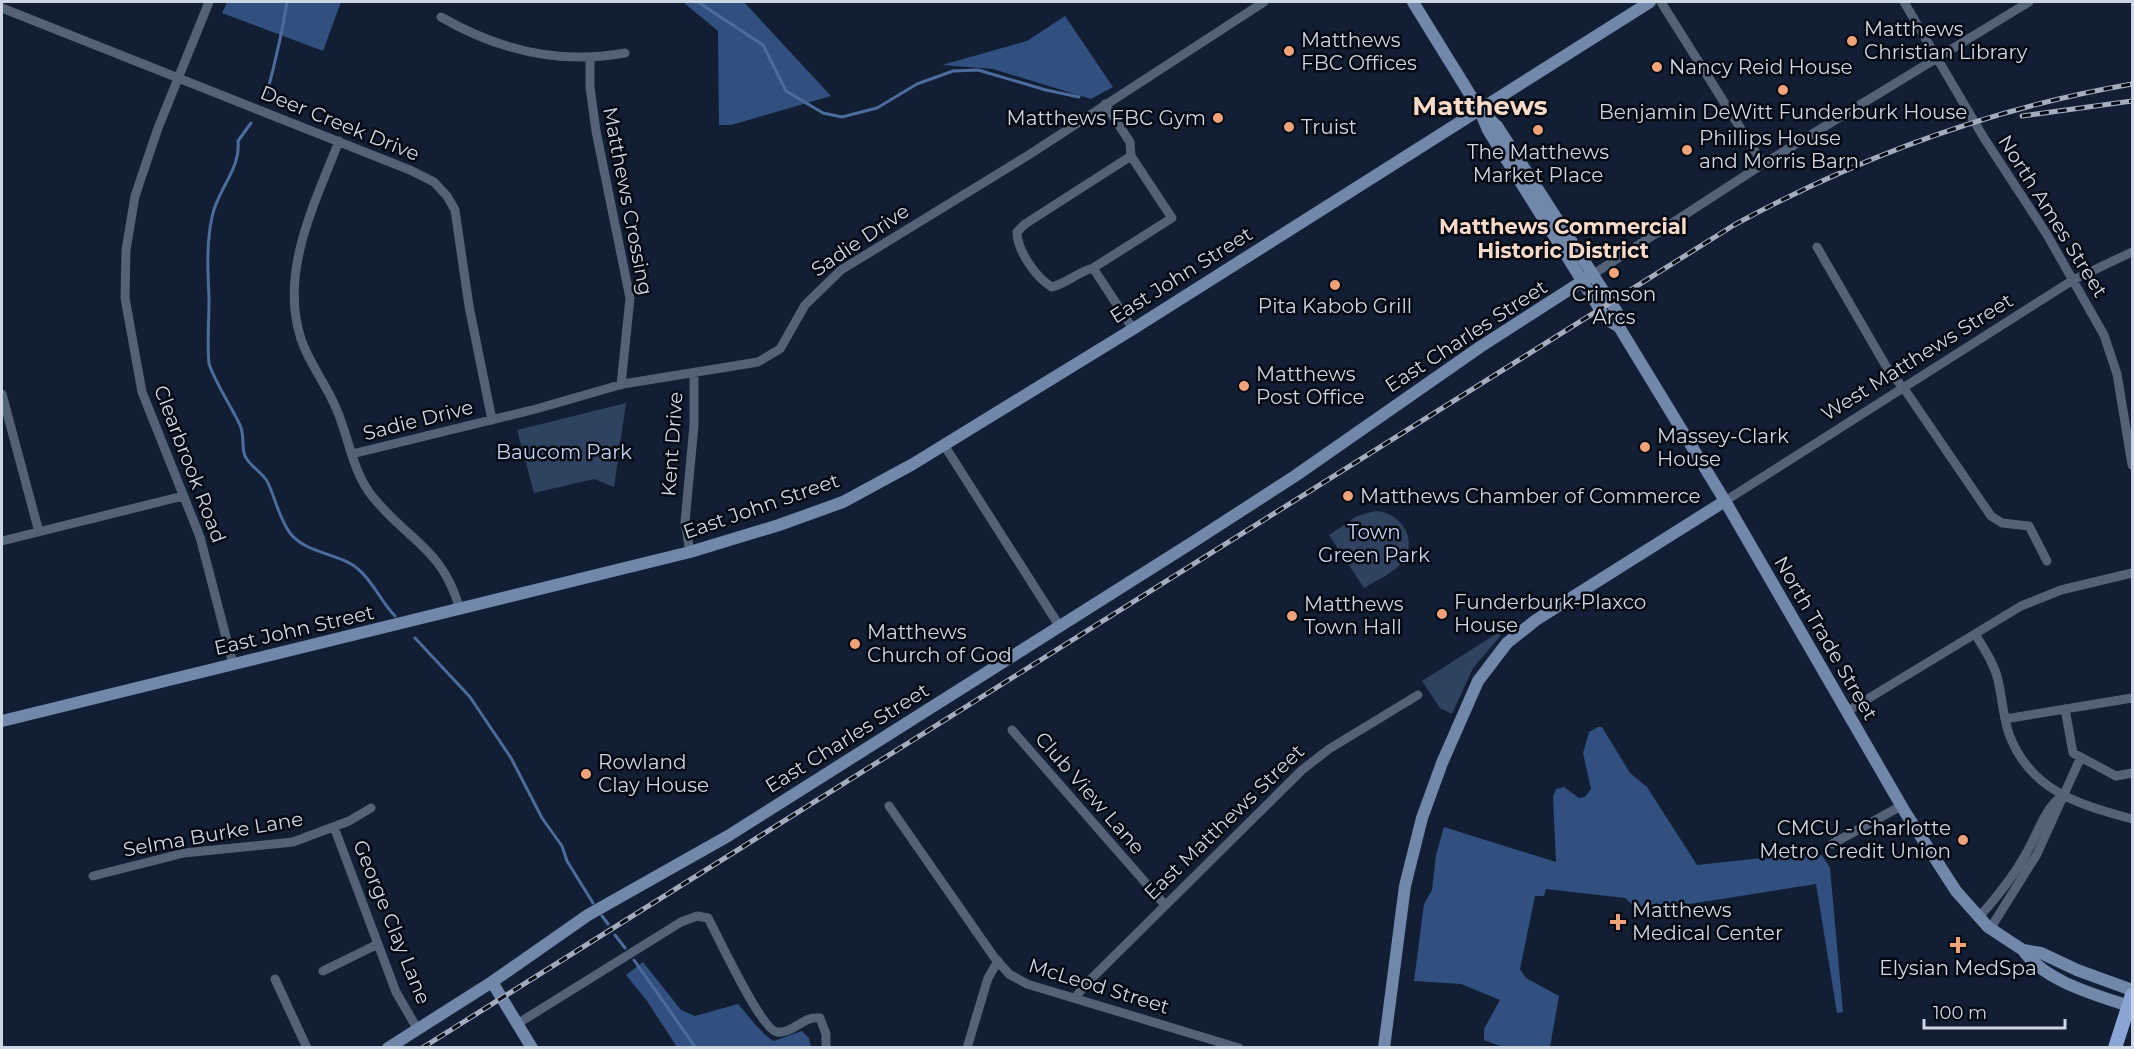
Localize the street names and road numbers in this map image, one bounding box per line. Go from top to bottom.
street label: Deer Creek Drive [257,80,423,166]
street label: Matthews Crossing [598,105,658,297]
street label: North Ames Street [1993,130,2113,302]
street label: Sadie Drive [807,199,913,281]
street label: East John Street [1105,222,1257,328]
street label: East Charles Street [1380,275,1552,397]
street label: West Matthews Street [1817,288,2017,426]
street label: Clearbrook Road [149,382,231,546]
street label: Kent Drive [656,391,688,497]
street label: Sadie Drive [360,395,476,445]
street label: East John Street [680,468,842,544]
street label: North Trade Street [1769,552,1883,724]
street label: East John Street [212,600,376,660]
street label: East Charles Street [761,678,933,798]
street label: Club View Lane [1030,727,1150,859]
street label: East Matthews Street [1139,739,1309,905]
street label: Selma Burke Lane [121,806,305,862]
street label: George Clay Lane [348,836,436,1008]
street label: McLeod Street [1026,953,1172,1019]

